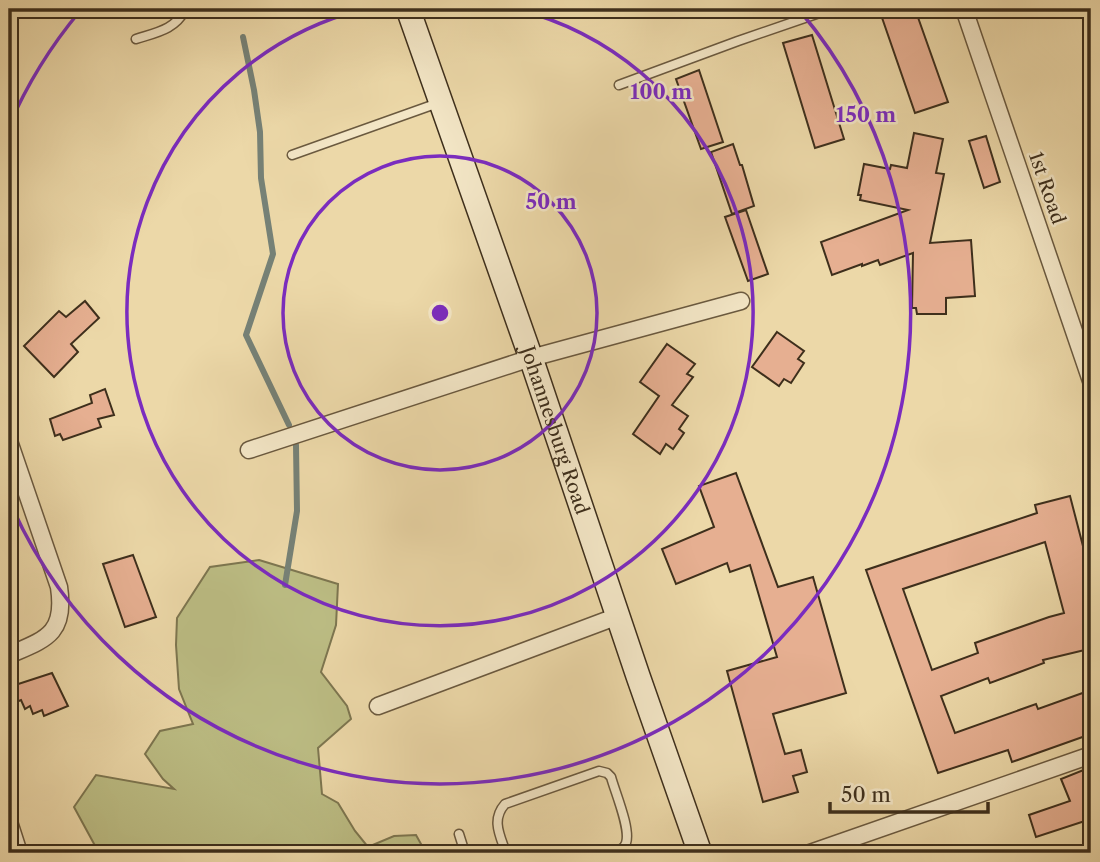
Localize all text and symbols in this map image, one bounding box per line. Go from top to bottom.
text: 100 m [630,79,692,104]
text: 150 m [836,102,896,127]
street label: 1st Road [1024,149,1070,228]
text: 50 m [525,189,577,214]
centre of rings [428,301,452,325]
street label: Johannesburg Road [515,340,594,517]
scale bar [830,771,988,815]
text: 50 m [841,782,891,807]

